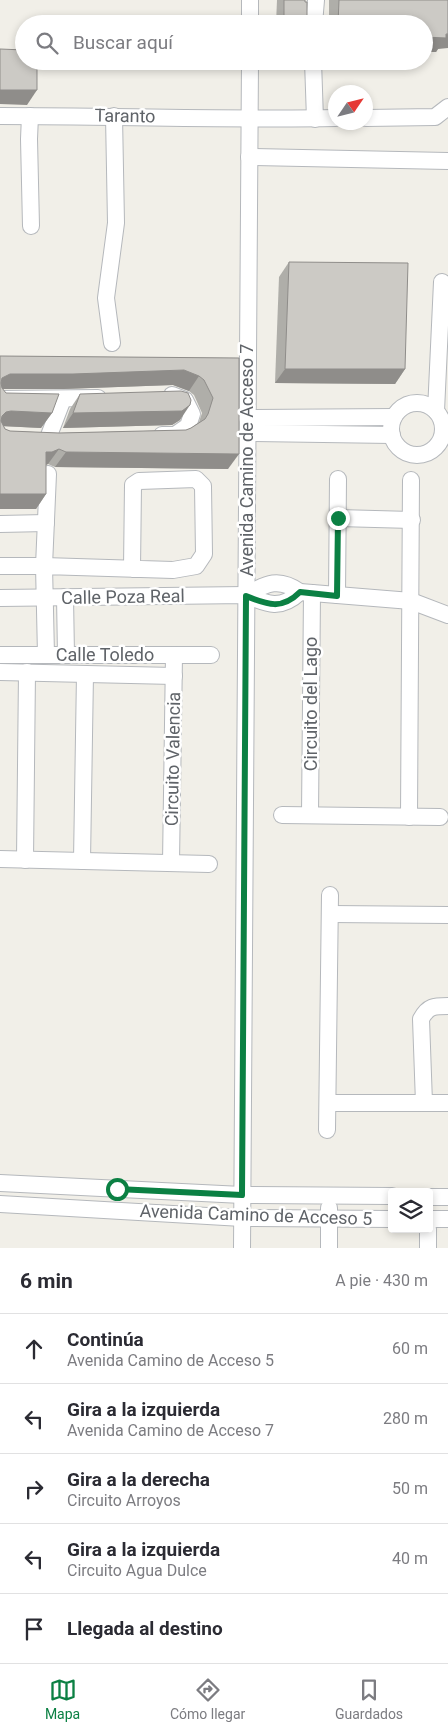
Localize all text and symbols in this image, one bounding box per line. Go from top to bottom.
search box [15,15,433,70]
icon: search [33,29,61,57]
text: Buscar aquí [73,31,173,54]
north arrow [328,85,373,130]
street label: Taranto [94,104,156,127]
street label: Avenida Camino de Acceso 7 [236,344,257,576]
route end [327,507,350,530]
street label: Calle Poza Real [61,585,185,608]
street label: Circuito del Lago [300,637,321,771]
street label: Calle Toledo [56,644,154,665]
street label: Circuito Valencia [161,692,184,826]
route start [106,1178,129,1201]
map controls [388,1188,433,1233]
button: layers [388,1188,433,1233]
street label: Avenida Camino de Acceso 5 [139,1200,373,1229]
text: 6 min [20,1269,73,1293]
text: A pie · 430 m [335,1271,428,1290]
text: Continúa [67,1328,144,1351]
icon: ahead [20,1335,48,1363]
text: 60 m [392,1339,428,1358]
text: Avenida Camino de Acceso 5 [67,1351,274,1370]
text: Gira a la izquierda [67,1398,220,1421]
icon: left [20,1405,48,1433]
text: 280 m [383,1409,428,1428]
text: Avenida Camino de Acceso 7 [67,1421,274,1440]
text: Gira a la derecha [67,1468,210,1491]
icon: right [20,1475,48,1503]
text: 50 m [392,1479,428,1498]
text: Circuito Arroyos [67,1491,181,1510]
text: Gira a la izquierda [67,1538,220,1561]
icon: left [20,1545,48,1573]
text: 40 m [392,1549,428,1568]
text: Circuito Agua Dulce [67,1561,207,1580]
icon: arrive [20,1615,48,1643]
text: Llegada al destino [67,1617,223,1640]
tab: Mapa [45,1676,80,1722]
tab: Cómo llegar [170,1676,245,1722]
tab: Guardados [335,1676,403,1722]

